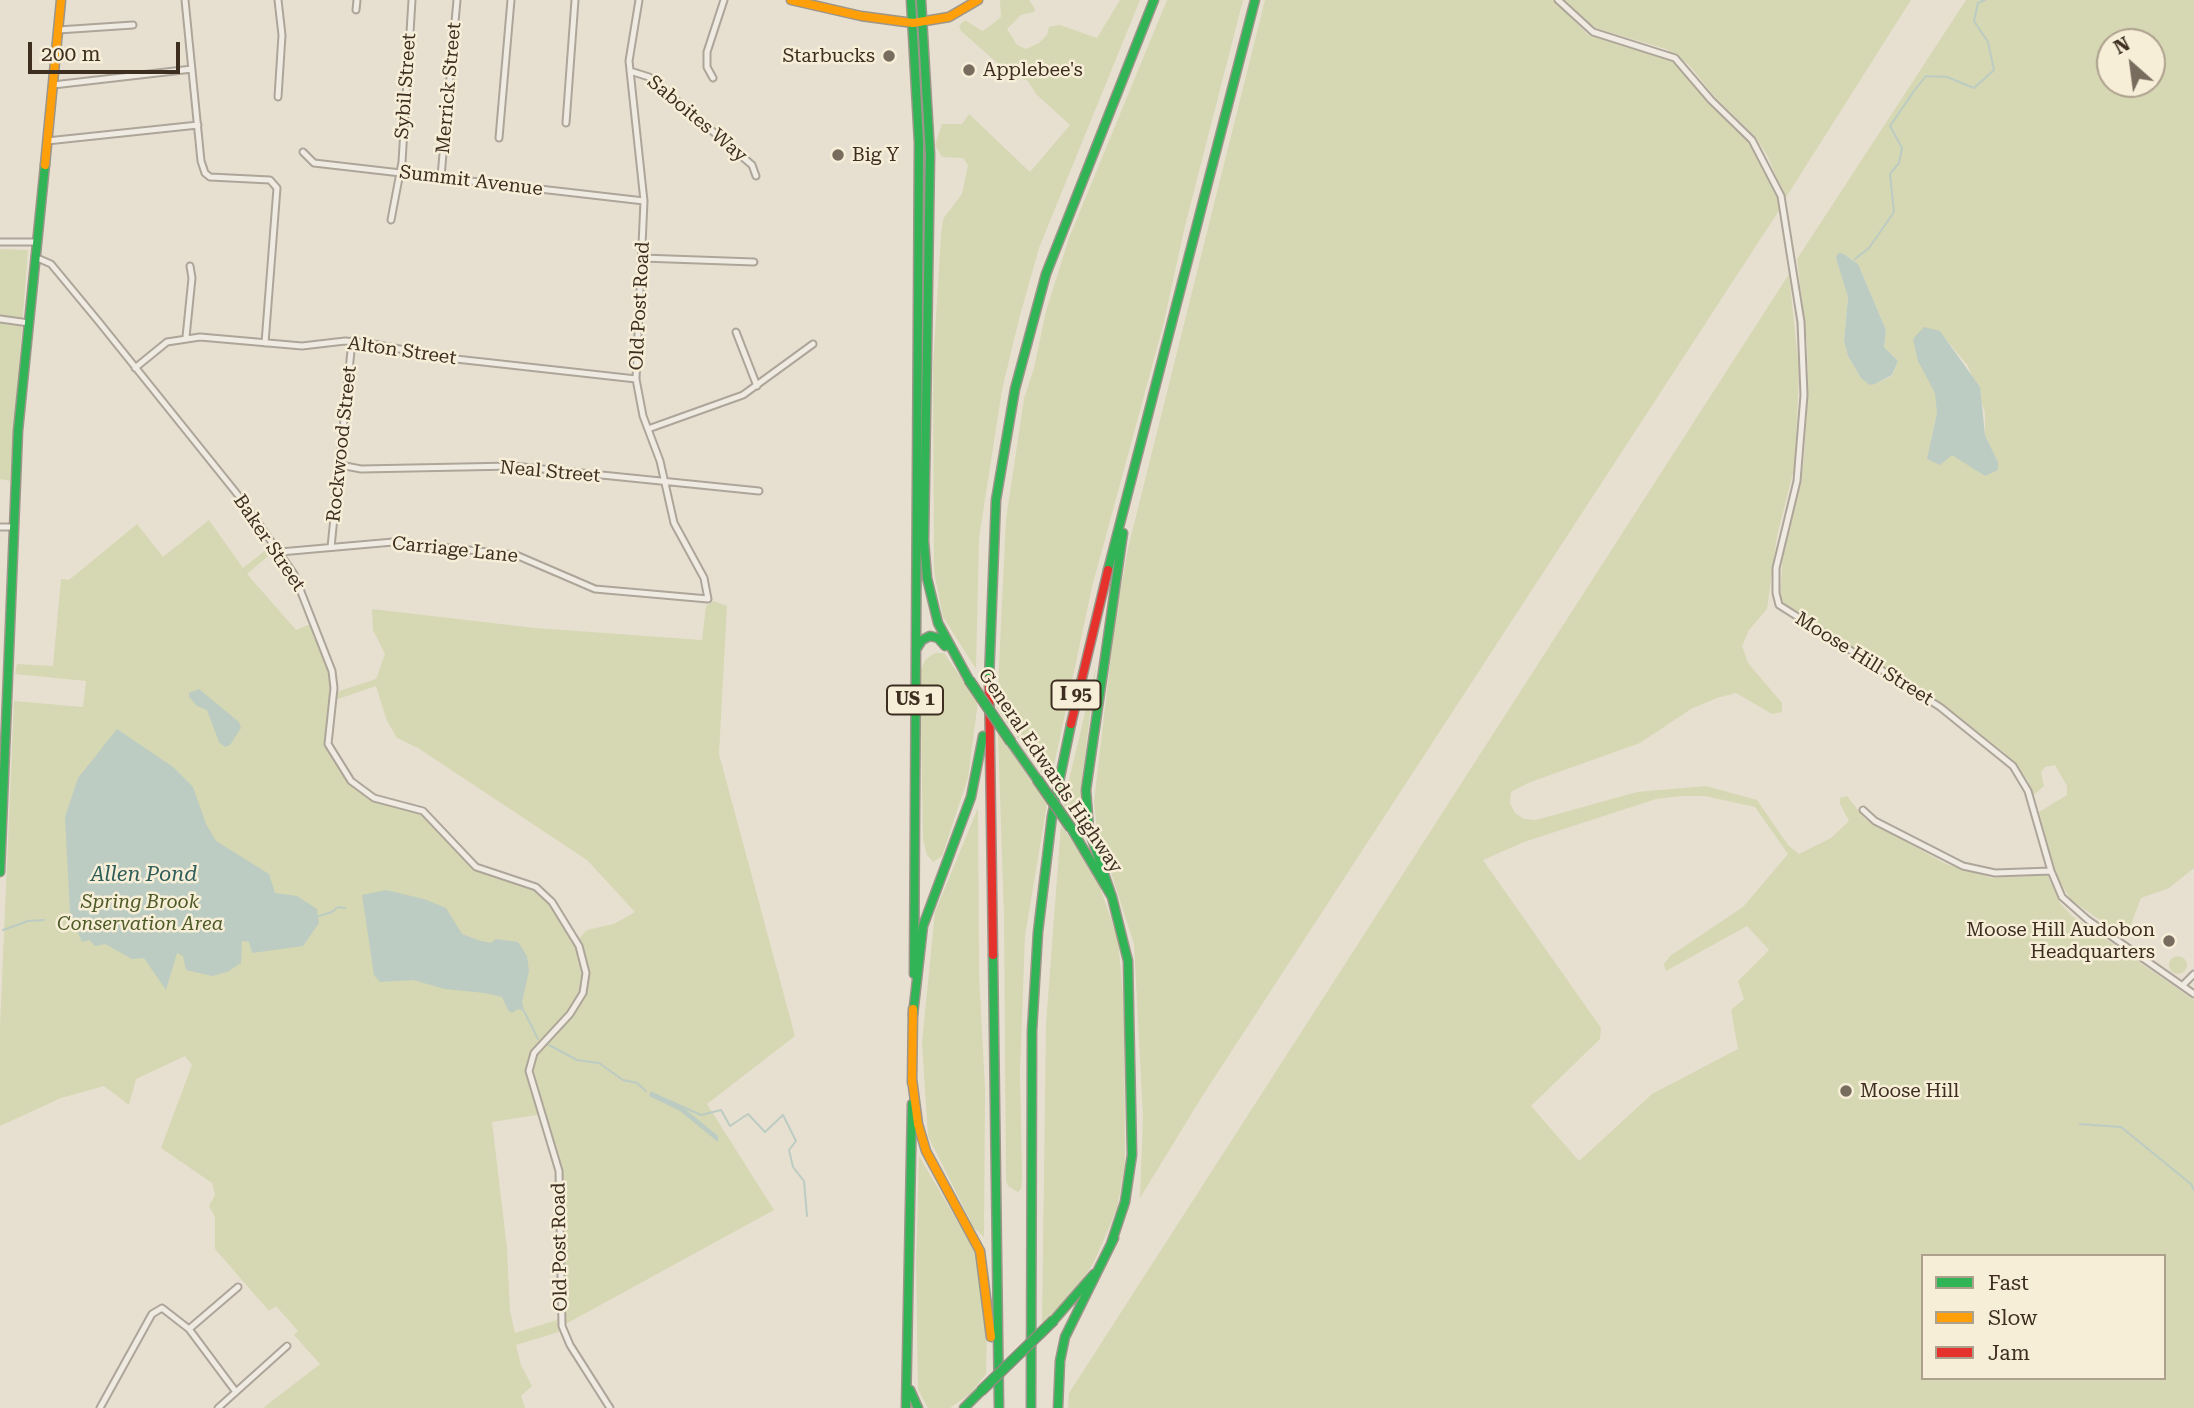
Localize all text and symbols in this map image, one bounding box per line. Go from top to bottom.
street label: Merrick Street [432,21,466,155]
scale bar [32,28,184,72]
north arrow [2096,28,2166,98]
street label: Sybil Street [391,32,421,140]
text: N [2110,32,2134,59]
text: 200 m [41,42,101,66]
place label: Starbucks [783,45,875,67]
marker: Starbucks [881,48,897,64]
place label: Applebee's [983,59,1083,81]
marker: Applebee's [961,62,977,78]
street label: Saboites Way [643,71,751,167]
place label: Big Y [852,144,899,166]
marker: Big Y [830,147,846,163]
street label: Summit Avenue [398,161,544,201]
street label: Old Post Road [625,241,655,371]
street label: Alton Street [346,332,458,370]
street label: Rockwood Street [322,365,362,523]
street label: Neal Street [499,456,601,488]
street label: Baker Street [228,490,310,596]
street label: Carriage Lane [391,532,519,568]
street label: Moose Hill Street [1791,607,1937,711]
street label: General Edwards Highway [973,664,1127,878]
road number: I 95 [1052,680,1100,710]
road number: US 1 [887,686,943,714]
water label: Allen Pond [91,862,197,888]
park label: Spring Brook Conservation Area [57,891,223,935]
place label: Moose Hill Audobon Headquarters [1966,919,2155,963]
marker: Moose Hill Audobon Headquarters [2161,933,2177,949]
place label: Moose Hill [1860,1080,1959,1102]
marker: Moose Hill [1838,1083,1854,1099]
street label: Old Post Road [547,1182,573,1312]
legend [1921,1254,2166,1380]
text: Fast [1988,1271,2029,1295]
text: Slow [1988,1306,2037,1330]
text: Jam [1988,1341,2030,1365]

